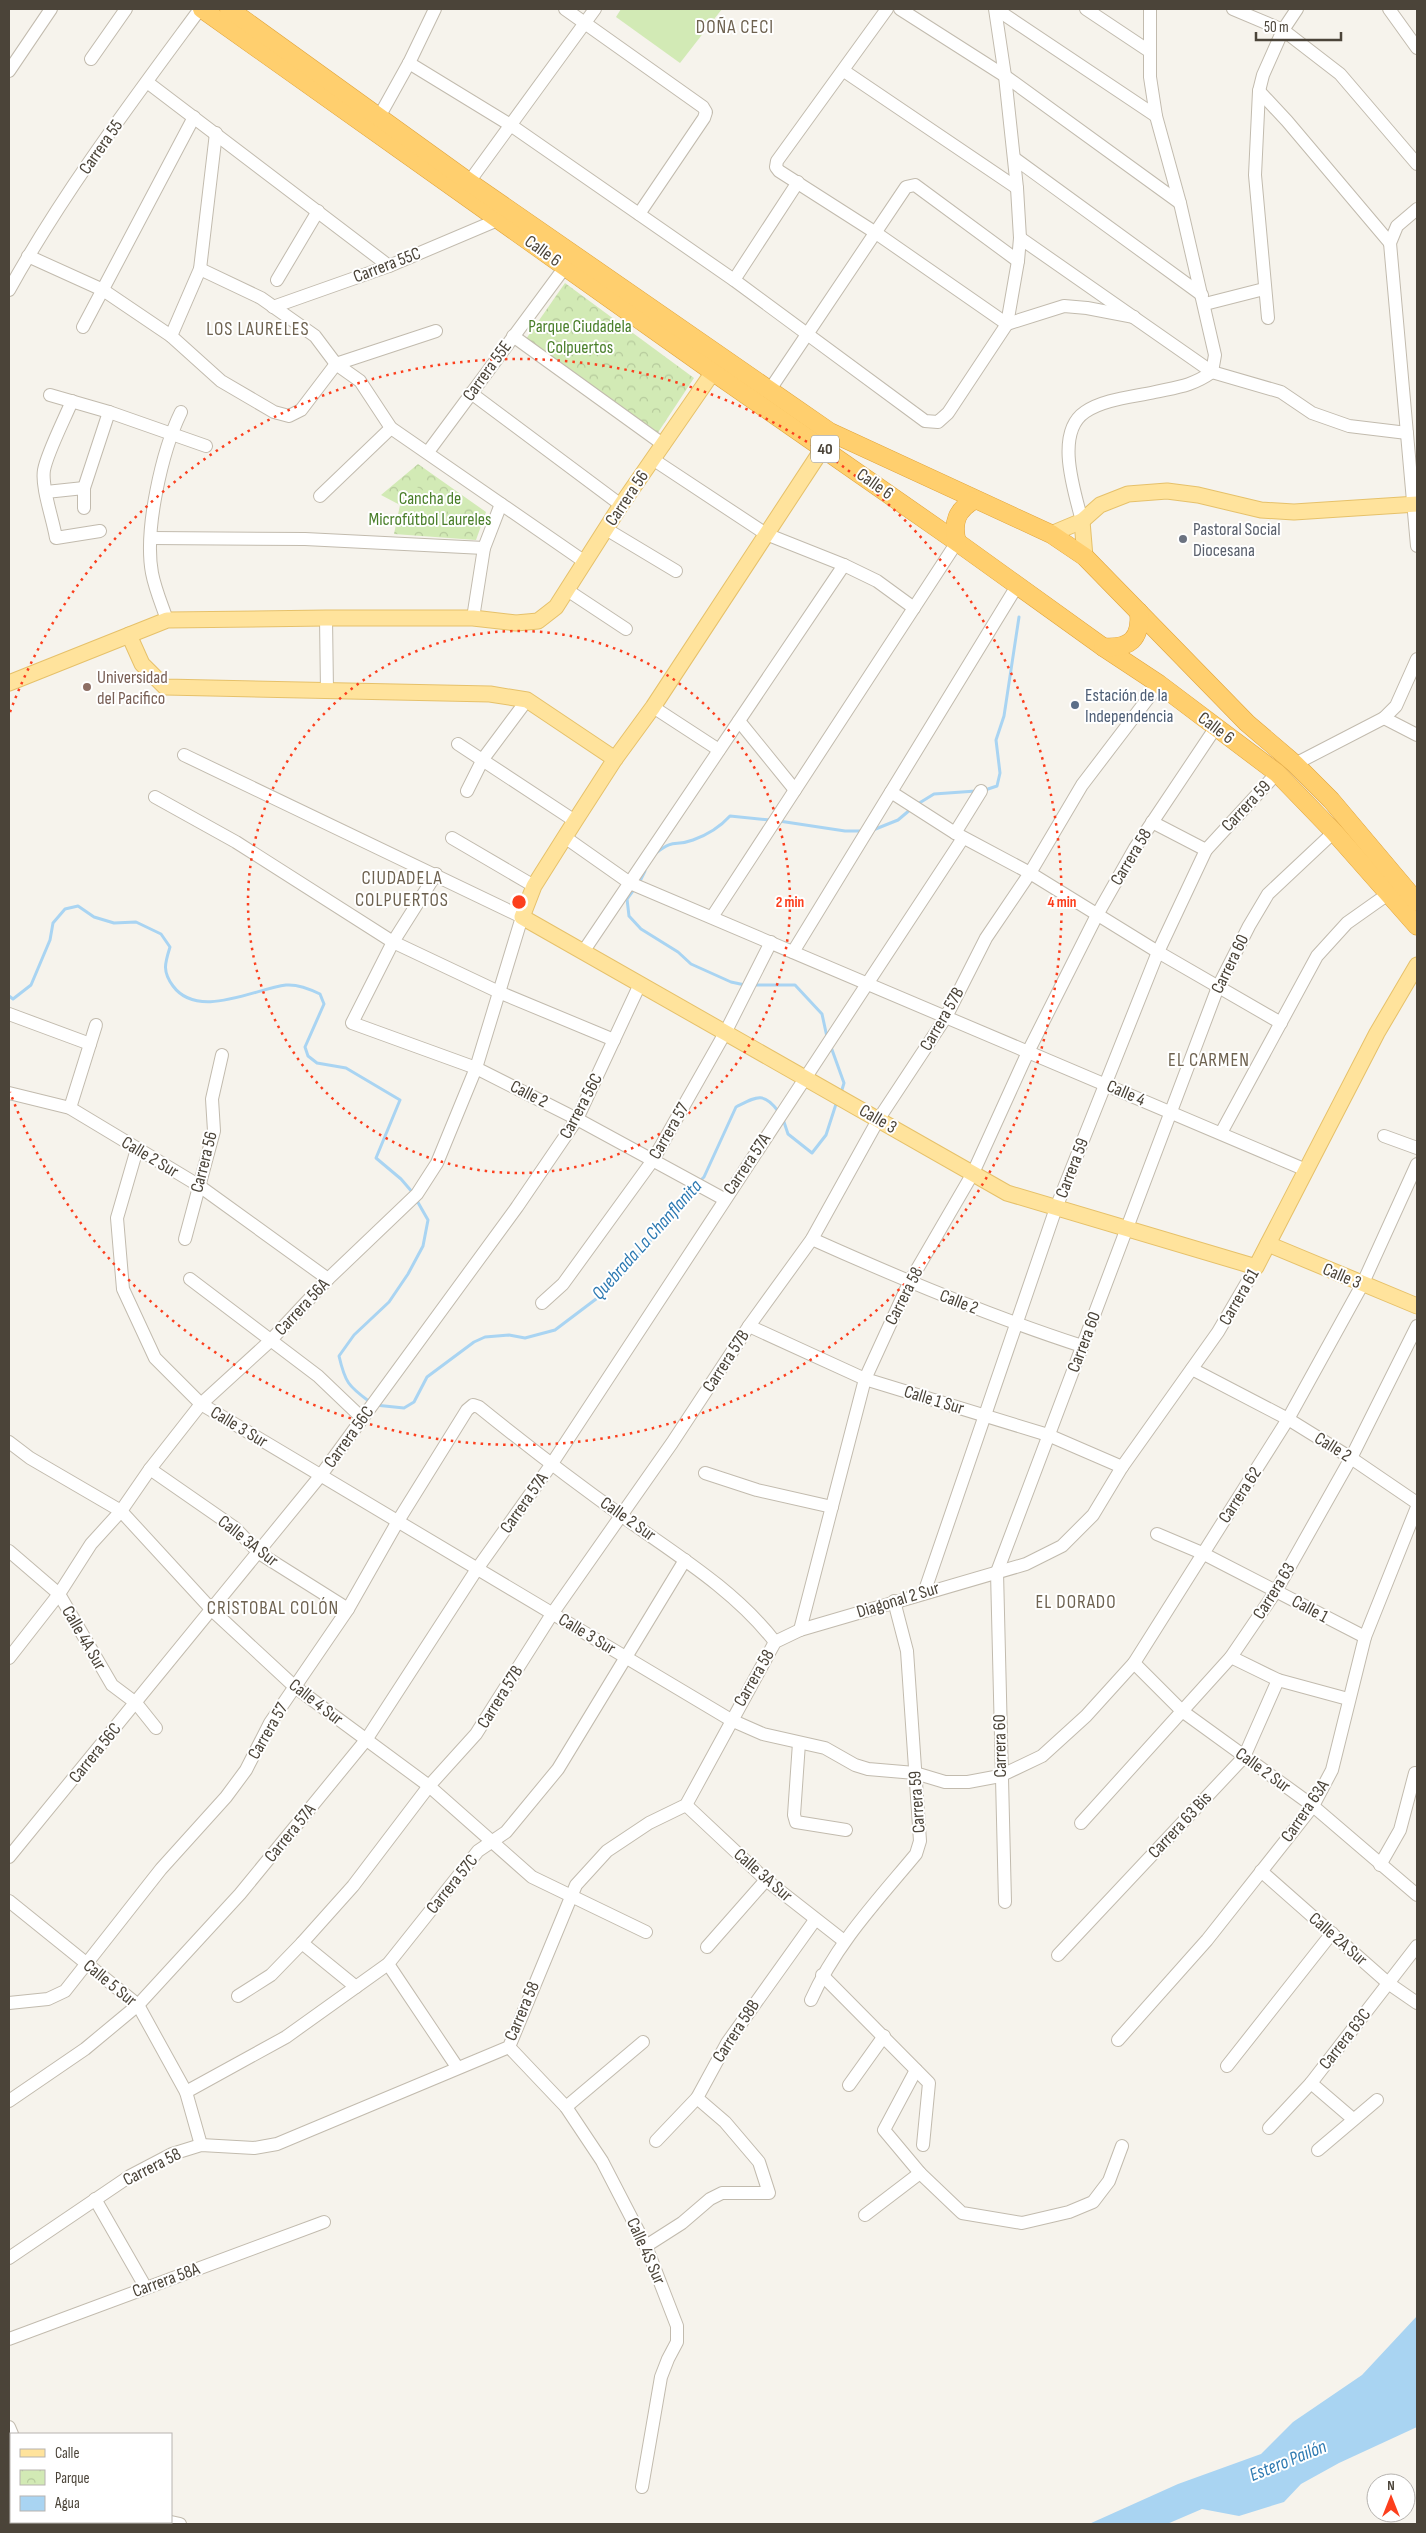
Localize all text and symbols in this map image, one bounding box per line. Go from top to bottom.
scale bar [1256,10,1341,42]
district label: DOÑA CECI [696,16,774,39]
text: 50 m [1264,18,1289,37]
street label: Carrera 55 [75,116,127,178]
street label: Calle 6 [521,231,565,271]
street label: Carrera 55C [350,243,424,287]
park label: Parque Ciudadela Colpuertos [528,316,632,358]
district label: LOS LAURELES [206,318,310,341]
street label: Carrera 55E [458,337,516,405]
road number: 40 [811,436,839,462]
street label: Calle 6 [853,464,898,504]
street label: Carrera 56 [601,466,653,530]
park label: Cancha de Microfútbol Laureles [368,488,492,530]
place label: Pastoral Social Diocesana [1193,519,1281,561]
marker: Pastoral Social Diocesana [1177,533,1189,545]
place label: Universidad del Pacifico [97,667,168,709]
marker: Universidad del Pacifico [81,681,93,693]
place label: Estación de la Independencia [1085,685,1173,727]
marker: Estación de la Independencia [1069,699,1081,711]
street label: Calle 6 [1194,708,1238,748]
street label: Carrera 59 [1217,776,1275,836]
street label: Carrera 58 [1106,825,1156,889]
district label: CIUDADELA COLPUERTOS [355,867,449,912]
centre of rings [510,893,528,911]
text: 2 min [776,893,804,912]
text: 4 min [1048,893,1076,912]
street label: Carrera 60 [1207,931,1253,997]
street label: Carrera 57B [915,984,969,1054]
district label: EL CARMEN [1168,1049,1250,1072]
street label: Carrera 56C [555,1070,607,1142]
street label: Calle 2 [507,1076,551,1112]
street label: Calle 4 [1104,1076,1149,1111]
street label: Carrera 57 [644,1098,694,1163]
street label: Calle 3 [856,1100,900,1138]
street label: Carrera 56 [186,1129,222,1195]
street label: Carrera 57A [719,1129,775,1198]
street label: Calle 2 Sur [118,1132,182,1182]
street label: Carrera 59 [1051,1135,1093,1201]
water label: Quebrada La Chanflanita [587,1175,707,1305]
street label: Calle 3 [1320,1259,1364,1293]
street label: Carrera 58 [880,1263,928,1329]
street label: Carrera 61 [1215,1265,1264,1329]
street label: Carrera 56A [270,1274,334,1340]
street label: Calle 2 [937,1285,981,1319]
street label: Carrera 60 [1063,1309,1105,1375]
street label: Carrera 57B [698,1326,754,1396]
street label: Calle 1 Sur [901,1381,967,1419]
street label: Calle 3 Sur [207,1402,271,1452]
street label: Carrera 56C [320,1402,378,1472]
street label: Calle 2 [1311,1428,1355,1466]
street label: Carrera 62 [1214,1463,1266,1527]
street label: Carrera 57A [496,1468,553,1537]
street label: Calle 2 Sur [596,1492,660,1546]
street label: Calle 3A Sur [214,1511,282,1571]
street label: Carrera 63 [1248,1559,1300,1623]
street label: Diagonal 2 Sur [854,1577,942,1623]
district label: EL DORADO [1035,1591,1117,1614]
street label: Calle 1 [1288,1591,1333,1628]
district label: CRISTOBAL COLÓN [207,1597,339,1620]
street label: Calle 4A Sur [57,1602,111,1674]
street label: Calle 3 Sur [555,1609,619,1659]
street label: Carrera 58 [729,1646,779,1710]
street label: Carrera 57B [473,1662,527,1732]
street label: Calle 4 Sur [285,1674,347,1730]
street label: Carrera 57 [243,1698,293,1763]
street label: Carrera 60 [989,1714,1011,1778]
street label: Carrera 56C [64,1719,126,1787]
street label: Calle 2 Sur [1231,1743,1295,1797]
street label: Carrera 59 [904,1770,930,1834]
street label: Carrera 63A [1277,1776,1334,1846]
street label: Carrera 63 Bis [1144,1787,1216,1863]
street label: Carrera 57A [260,1799,320,1866]
street label: Calle 3A Sur [729,1844,797,1906]
street label: Carrera 57C [422,1850,482,1918]
street label: Calle 2A Sur [1304,1908,1372,1970]
street label: Calle 5 Sur [79,1955,141,2011]
street label: Carrera 58 [500,1978,544,2044]
street label: Carrera 58B [708,1996,764,2066]
street label: Carrera 63C [1315,2004,1375,2074]
street label: Carrera 58 [119,2143,185,2191]
street label: Calle 4S Sur [622,2214,670,2288]
street label: Carrera 58A [129,2258,203,2302]
legend [10,2433,172,2523]
water label: Estero Pailón [1246,2435,1330,2487]
text: Calle [55,2444,79,2463]
text: Parque [55,2469,90,2488]
north arrow [1366,2473,1416,2523]
text: N [1387,2477,1395,2494]
text: Agua [54,2494,80,2513]

